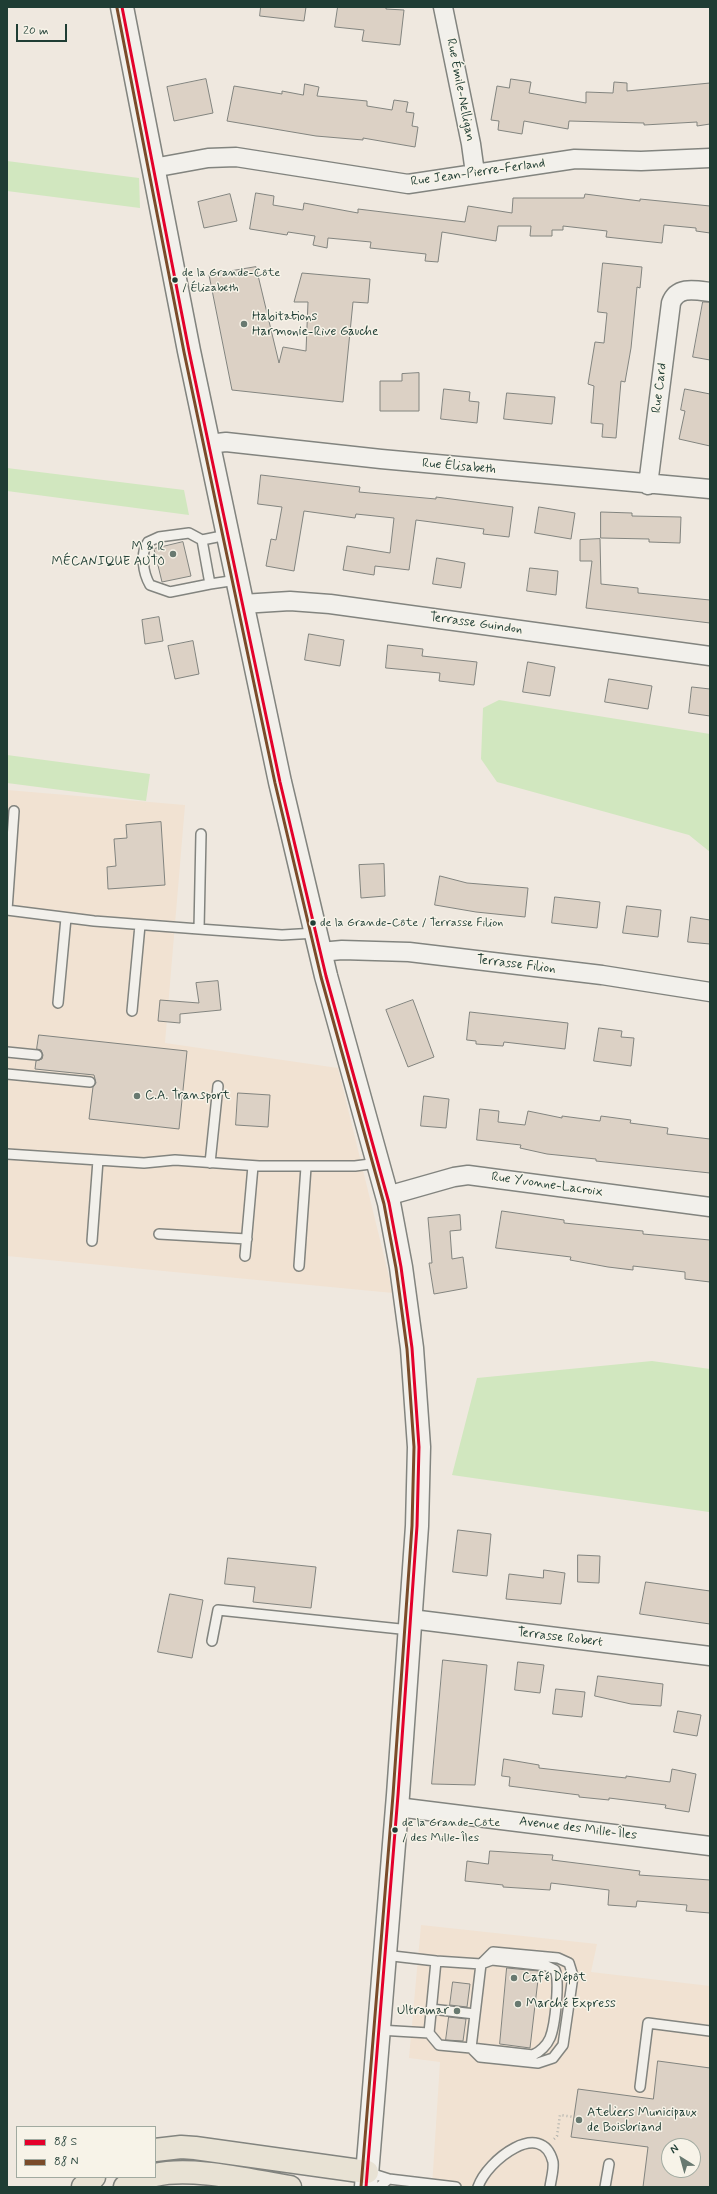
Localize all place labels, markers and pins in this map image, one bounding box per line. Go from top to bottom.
place label: de la Grande-Côte / Élizabeth [182,266,280,294]
marker: de la Grande-Côte / Élizabeth [170,275,180,285]
place label: Habitations Harmonie-Rive Gauche [252,309,378,340]
marker: Habitations Harmonie-Rive Gauche [239,319,249,329]
place label: M & R MÉCANIQUE AUTO [52,539,165,570]
marker: M & R MÉCANIQUE AUTO [168,549,178,559]
place label: de la Grande-Côte / Terrasse Filion [320,916,503,930]
marker: de la Grande-Côte / Terrasse Filion [308,918,318,928]
place label: C.A. Transport [145,1088,230,1104]
marker: C.A. Transport [132,1091,142,1101]
place label: de la Grande-Côte / des Mille-Îles [402,1816,500,1844]
marker: de la Grande-Côte / des Mille-Îles [390,1825,400,1835]
place label: Café Dépôt [522,1970,586,1986]
marker: Café Dépôt [509,1973,519,1983]
place label: Marché Express [526,1996,616,2012]
marker: Marché Express [513,1999,523,2009]
place label: Ultramar [397,2003,449,2019]
marker: Ultramar [452,2006,462,2016]
place label: Ateliers Municipaux de Boisbriand [587,2105,697,2136]
marker: Ateliers Municipaux de Boisbriand [574,2115,584,2125]

